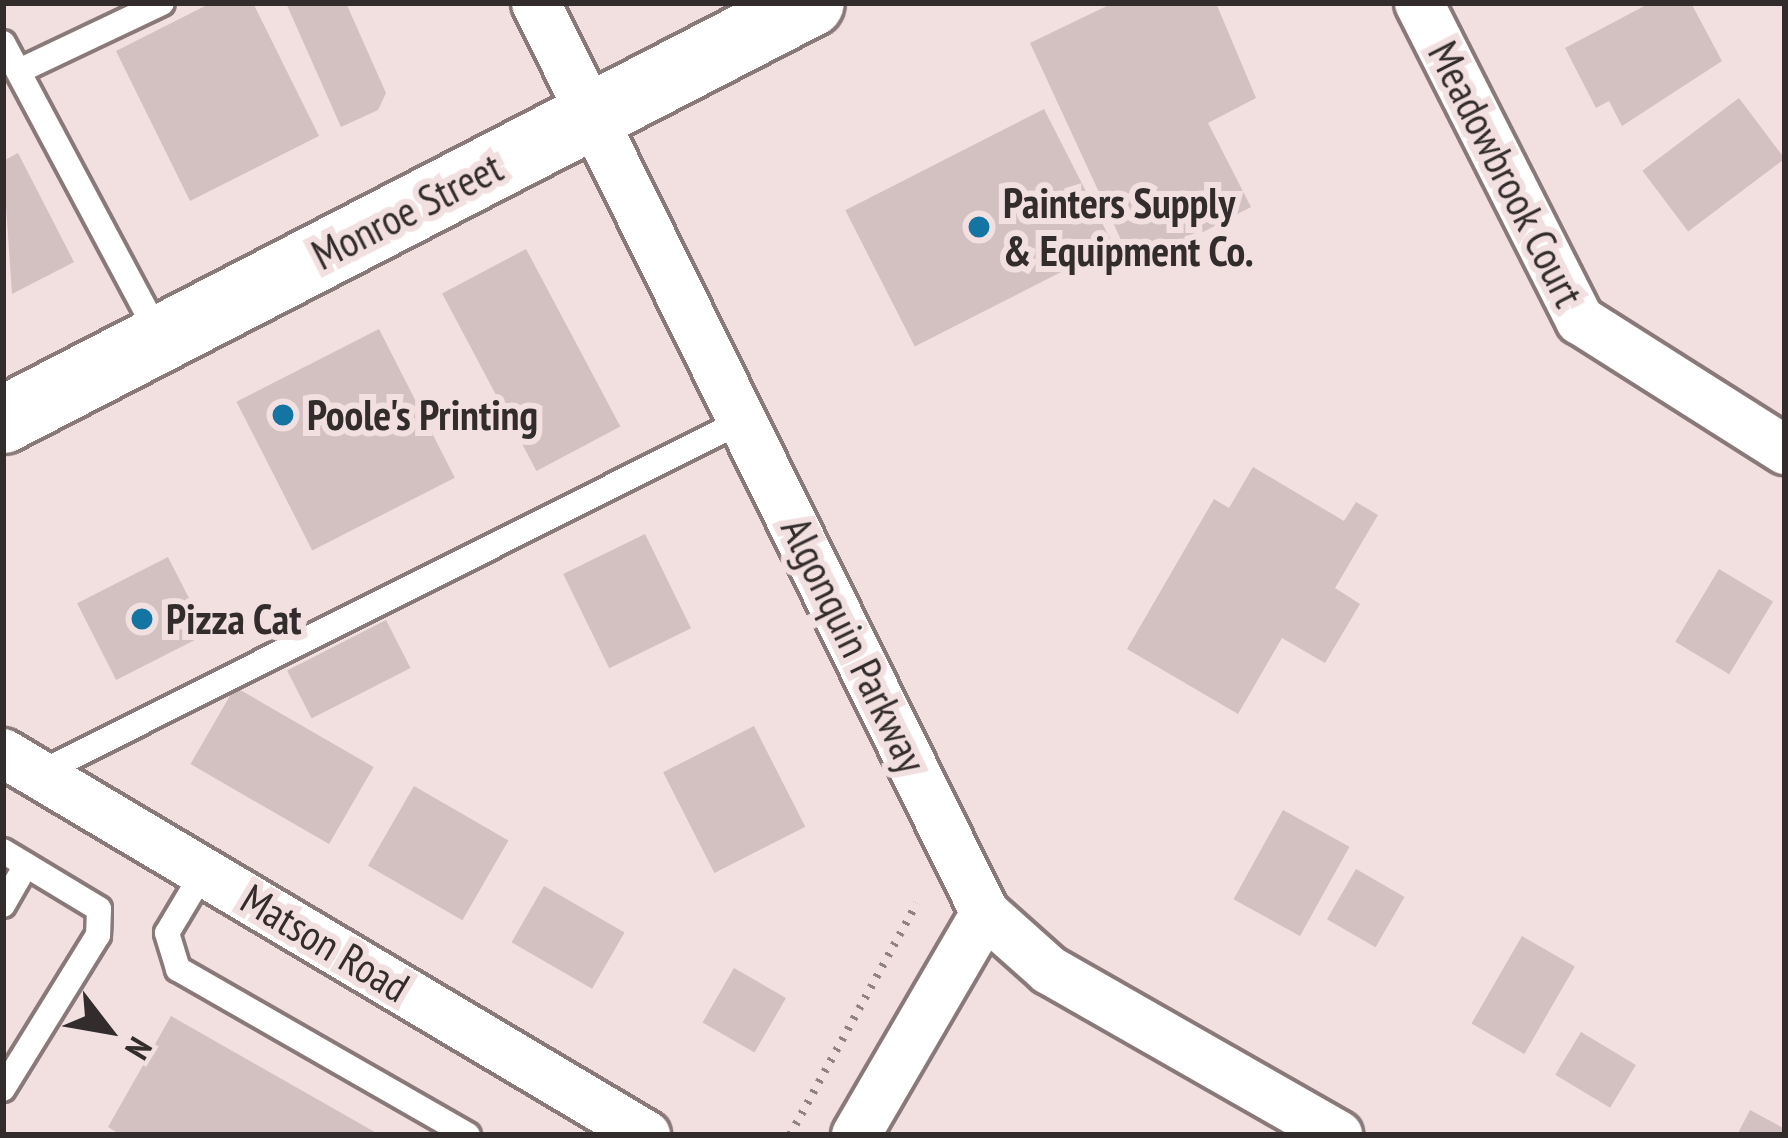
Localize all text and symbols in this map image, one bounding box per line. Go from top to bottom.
street label: Meadowbrook Court [1417,33,1595,315]
street label: Monroe Street [304,142,510,280]
place label: Painters Supply & Equipment Co. [1003,178,1254,276]
marker: Painters Supply & Equipment Co. [966,214,992,240]
place label: Poole's Printing [307,390,538,440]
marker: Poole's Printing [270,402,296,428]
street label: Algonquin Parkway [771,509,937,781]
place label: Pizza Cat [166,594,302,644]
marker: Pizza Cat [129,606,155,632]
street label: Matson Road [232,873,418,1013]
north arrow [48,970,168,1090]
text: N [116,1030,162,1068]

